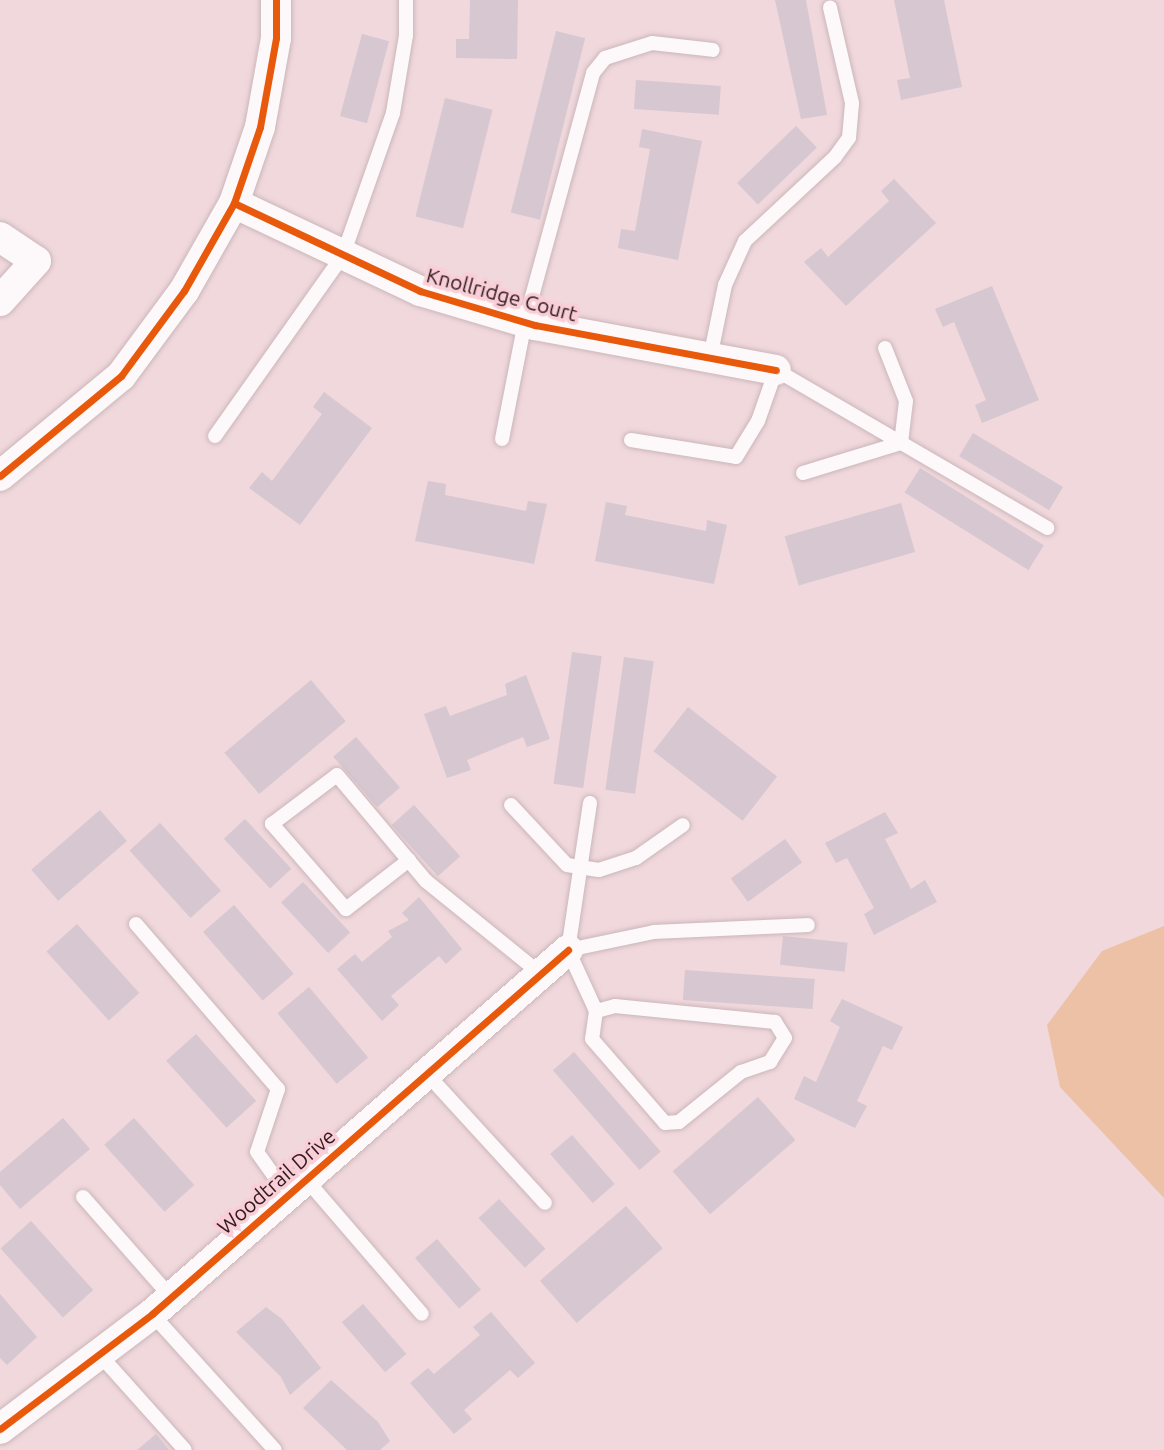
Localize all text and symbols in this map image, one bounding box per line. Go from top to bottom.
street label: Knollridge Court [424,262,580,326]
street label: Woodtrail Drive [212,1123,340,1239]

